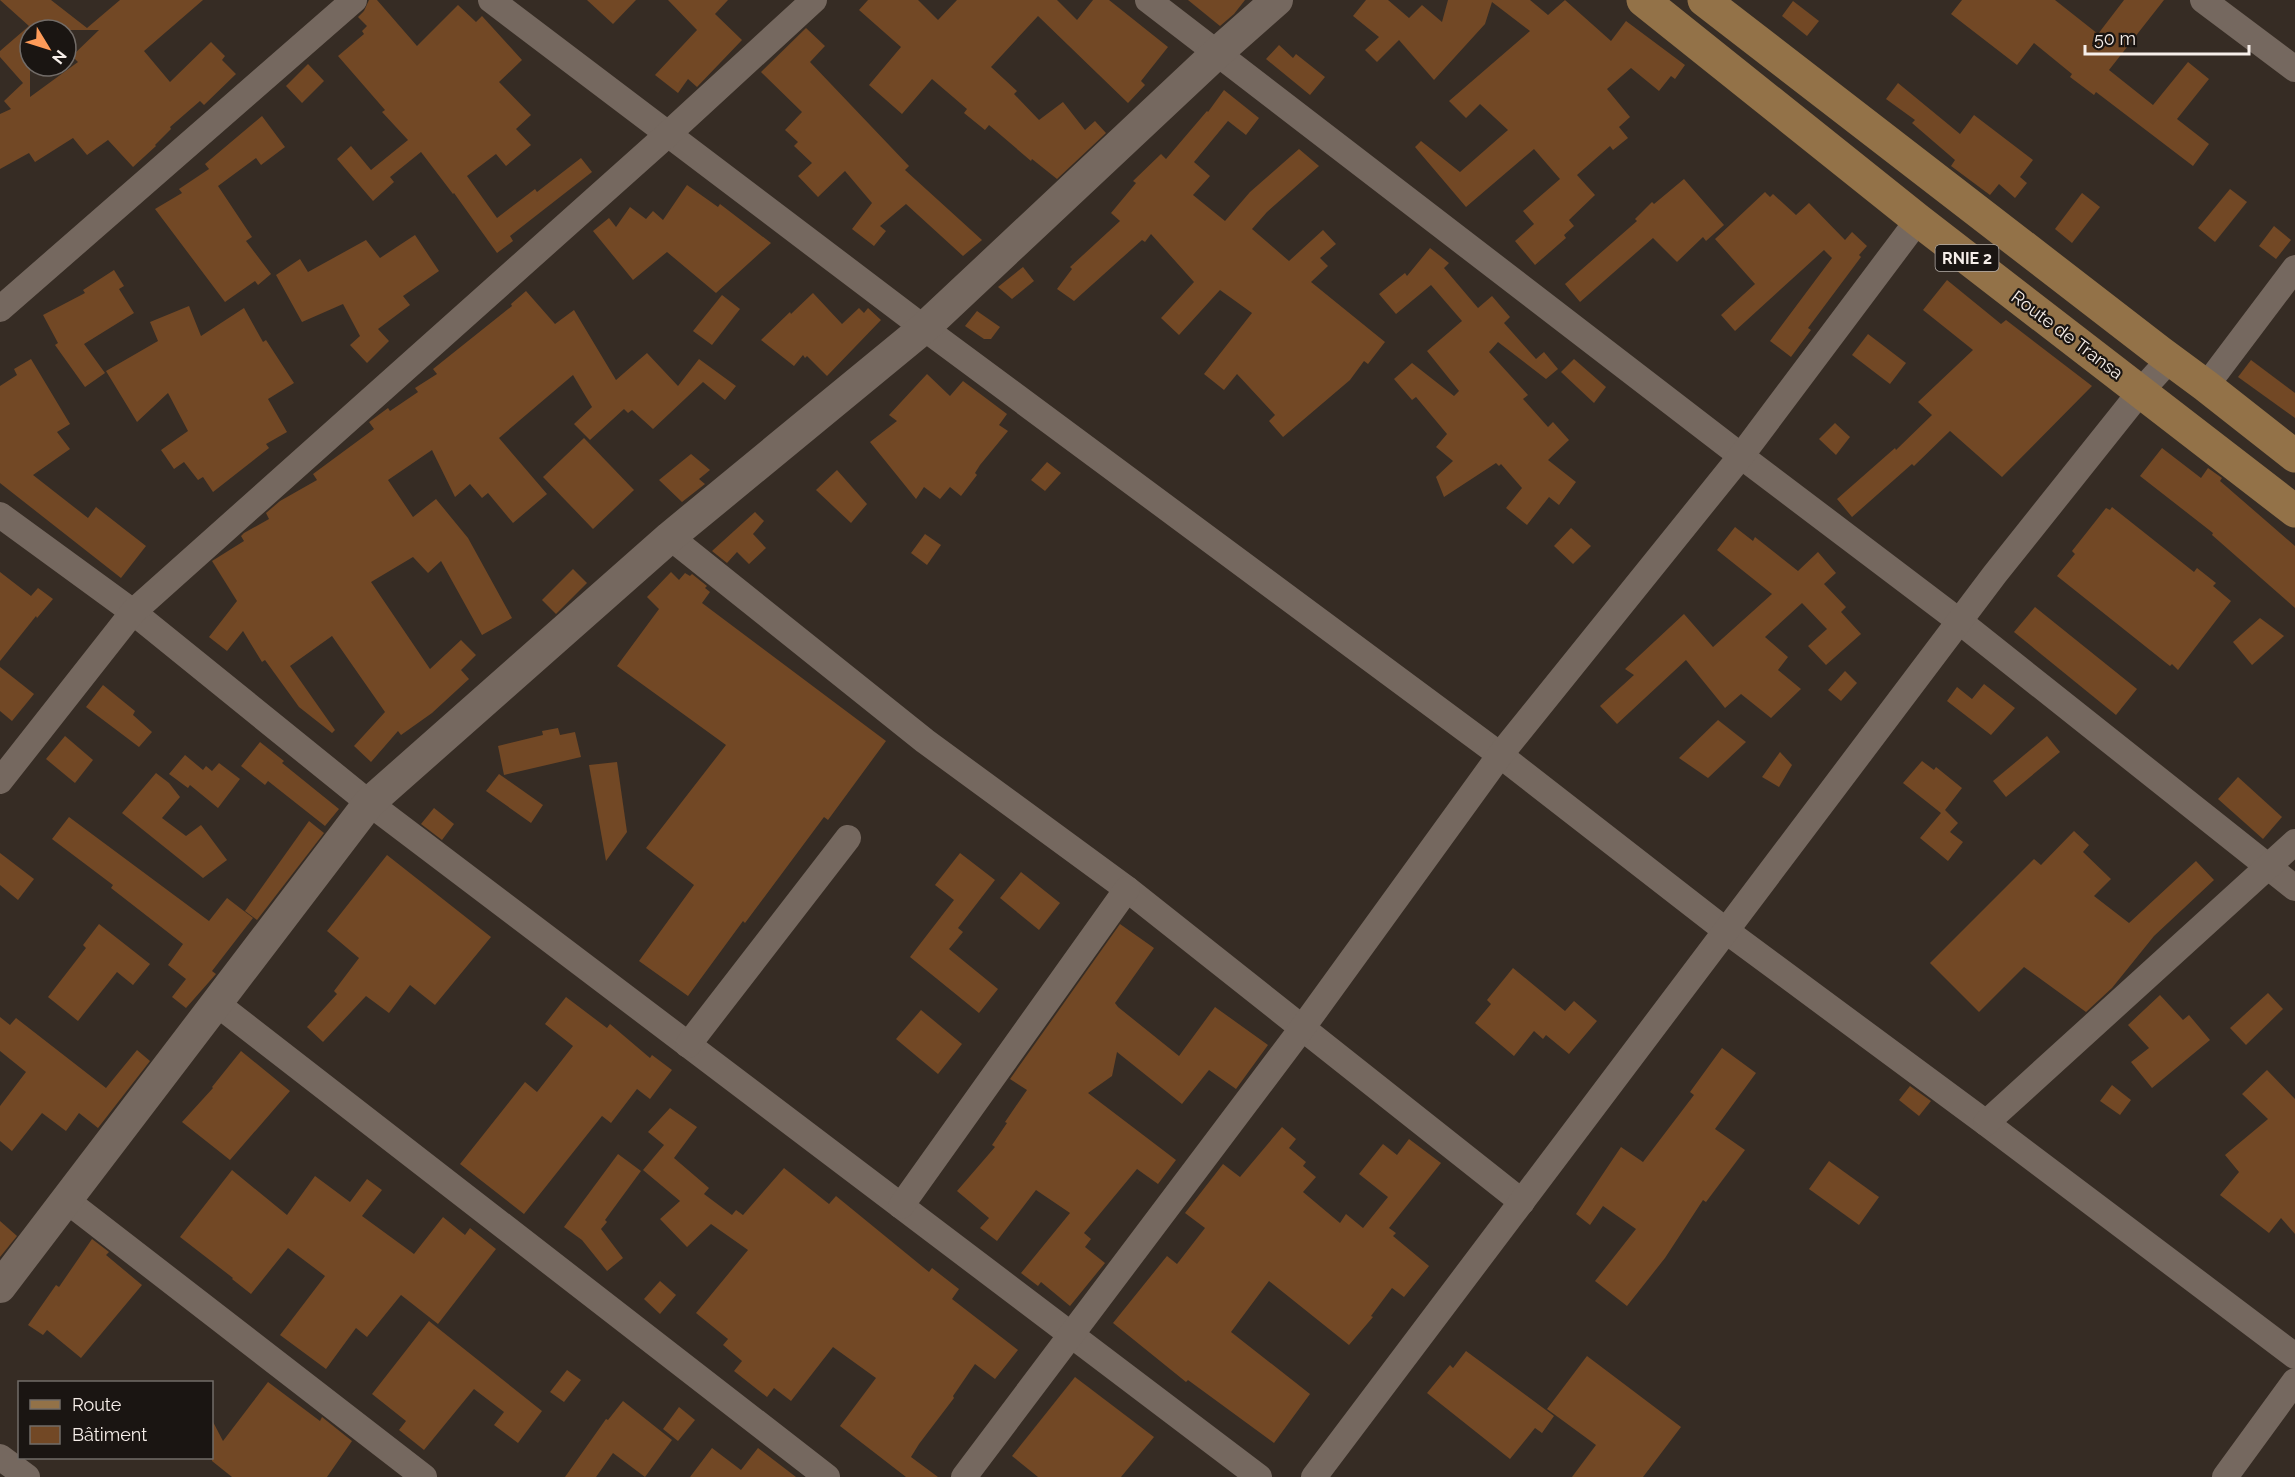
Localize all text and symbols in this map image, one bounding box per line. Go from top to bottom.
north arrow [18,18,78,78]
scale bar [2085,18,2248,56]
text: 50 m [2094,28,2136,49]
text: N [48,46,71,68]
road number: RNIE 2 [1936,245,1998,271]
street label: Route de Transa [2007,286,2127,383]
legend [18,1381,213,1459]
text: Route [72,1394,122,1415]
text: Bâtiment [72,1424,147,1445]

